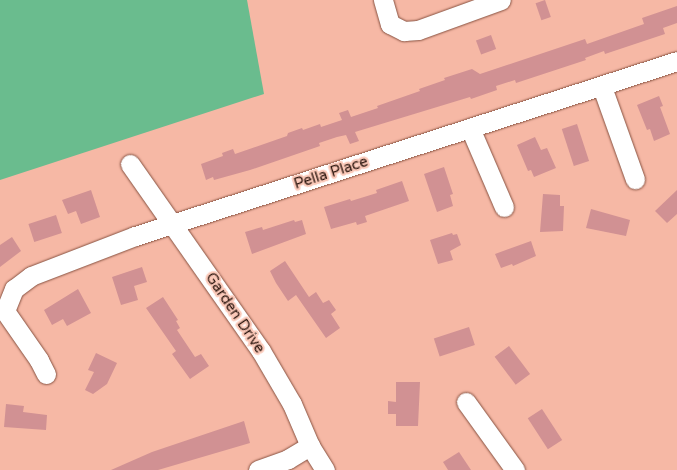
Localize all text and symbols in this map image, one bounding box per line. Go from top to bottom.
street label: Pella Place [292,153,370,193]
street label: Garden Drive [201,269,269,357]

